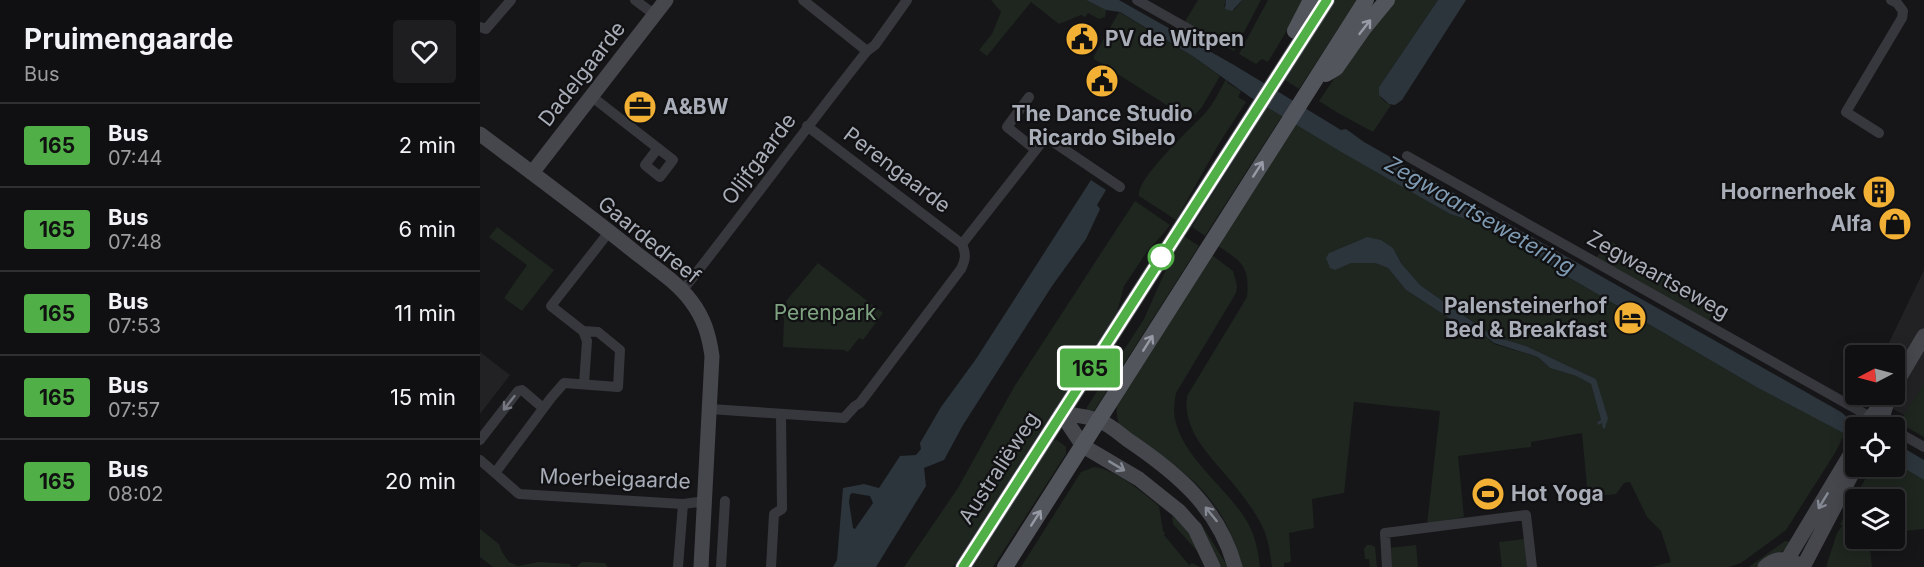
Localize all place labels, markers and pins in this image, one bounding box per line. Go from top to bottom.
public building icon: PV de Witpen [1064,21,1100,57]
place label: PV de Witpen [1105,26,1244,51]
public building icon: The Dance Studio Ricardo Sibelo [1084,63,1120,99]
office icon: A&BW [622,89,658,125]
place label: A&BW [663,94,729,119]
place label: The Dance Studio Ricardo Sibelo [1011,101,1193,150]
building icon: Hoornerhoek [1861,174,1897,210]
place label: Hoornerhoek [1721,179,1857,204]
shop icon: Alfa [1877,206,1913,242]
place label: Alfa [1830,211,1872,236]
unlabelled marker [1148,244,1174,270]
place label: Palensteinerhof Bed & Breakfast [1444,293,1608,342]
hotel icon: Palensteinerhof Bed & Breakfast [1612,300,1648,336]
sports icon: Hot Yoga [1470,476,1506,512]
place label: Hot Yoga [1511,481,1604,506]

